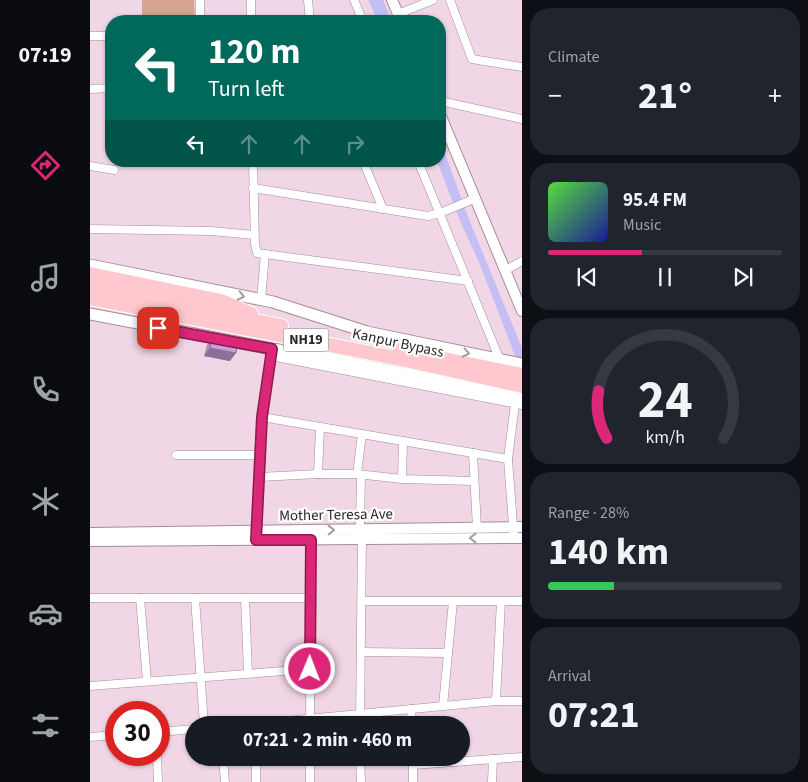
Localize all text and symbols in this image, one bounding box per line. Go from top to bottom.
text: 120 m [208,27,300,77]
icon: left [125,35,190,100]
text: 07:19 [18,39,72,71]
text: Climate [548,46,599,68]
text: 21° [638,69,692,123]
text: Turn left [208,73,284,105]
text: − [548,76,562,116]
text: + [768,76,782,116]
icon: left [182,130,210,158]
icon: ahead [235,130,263,158]
icon: ahead [288,130,316,158]
icon: right [341,130,369,158]
icon: directions [28,148,63,183]
text: 95.4 FM [623,187,687,214]
text: Music [623,214,661,236]
icon: music [28,260,63,295]
icon: previous [573,263,601,291]
icon: pause [651,263,679,291]
icon: next [729,263,757,291]
one-way arrow [236,290,245,301]
pin [137,307,179,349]
icon: arrive [144,314,172,342]
street label: Kanpur Bypass [350,323,446,363]
road number: NH19 [284,328,328,352]
one-way arrow [461,347,470,357]
text: 24 [638,364,692,438]
icon: phone [28,372,63,407]
text: km/h [645,425,685,450]
icon: climate [28,484,63,519]
text: Range · 28% [548,502,629,524]
street label: Mother Teresa Ave [279,504,393,526]
one-way arrow [327,525,335,536]
text: 140 km [548,525,669,579]
one-way arrow [469,533,476,543]
icon: car [28,596,63,631]
position arrow [283,642,335,694]
text: Arrival [548,665,591,687]
text: 07:21 [548,688,640,742]
speed limit sign: 30 [105,701,170,766]
icon: filters [28,708,63,743]
text: 07:21 · 2 min · 460 m [243,727,412,754]

